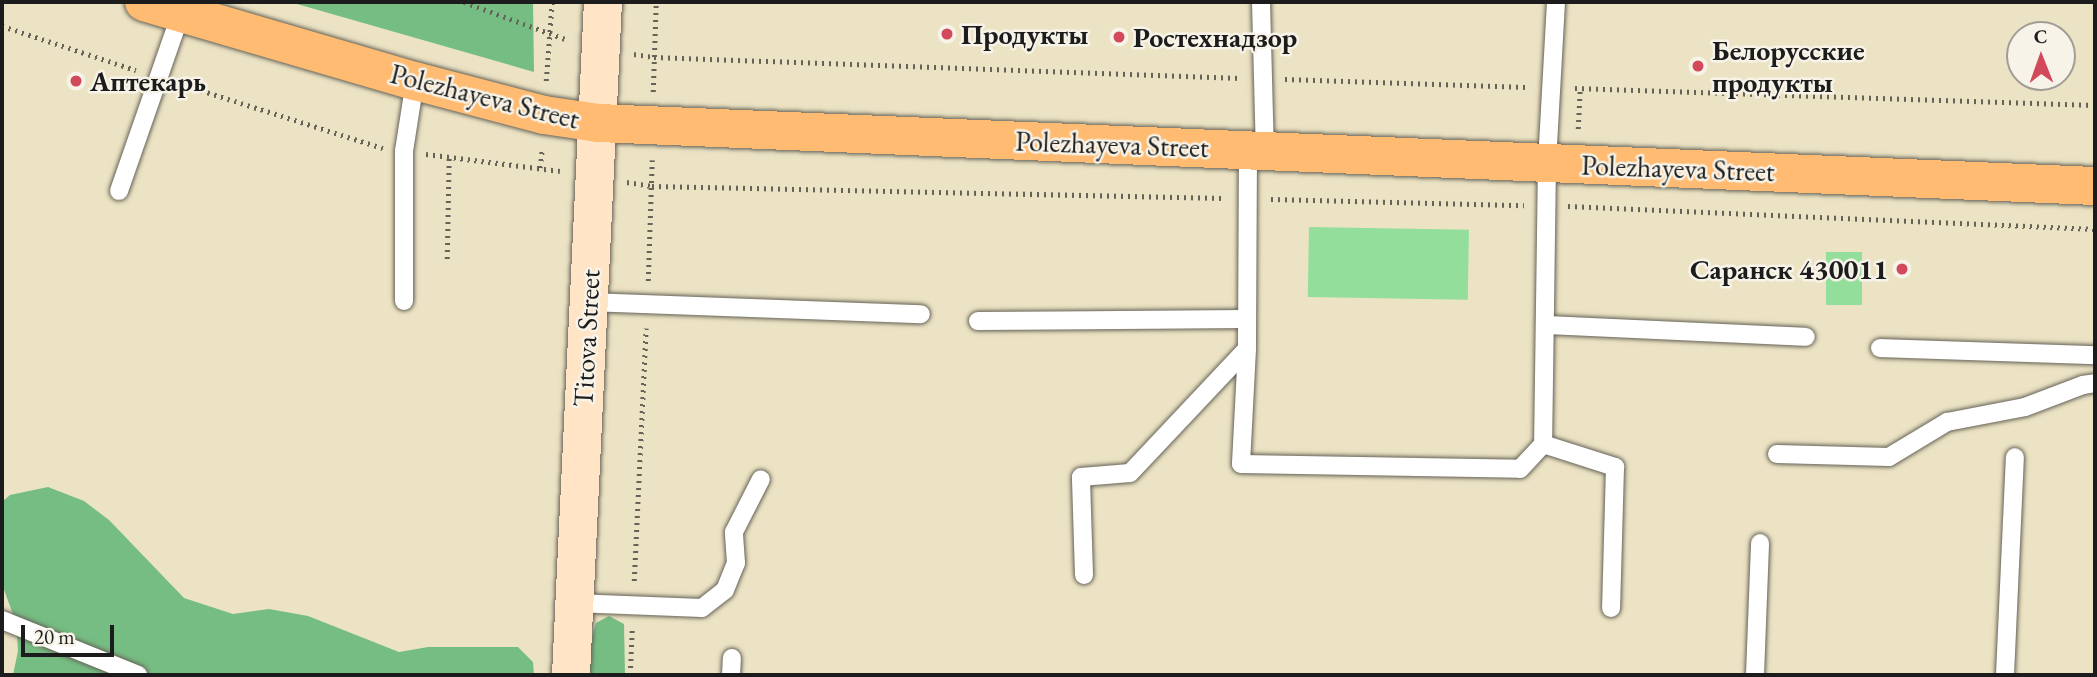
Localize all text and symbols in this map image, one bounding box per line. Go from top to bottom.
place label: Продукты [961,17,1088,51]
place label: Ростехнадзор [1133,20,1297,54]
north arrow [2006,21,2076,91]
text: С [2034,24,2048,49]
marker: Продукты [939,26,955,42]
marker: Ростехнадзор [1111,29,1127,45]
place label: Белорусские продукты [1712,33,1865,99]
street label: Polezhayeva Street [387,56,583,136]
marker: Белорусские продукты [1690,58,1706,74]
place label: Аптекарь [90,64,206,98]
marker: Аптекарь [68,73,84,89]
street label: Polezhayeva Street [1015,124,1209,164]
street label: Polezhayeva Street [1581,148,1775,188]
place label: Саранск 430011 [1690,252,1888,286]
marker: Саранск 430011 [1894,261,1910,277]
street label: Titova Street [566,268,606,408]
scale bar [24,610,117,654]
text: 20 m [34,623,75,650]

